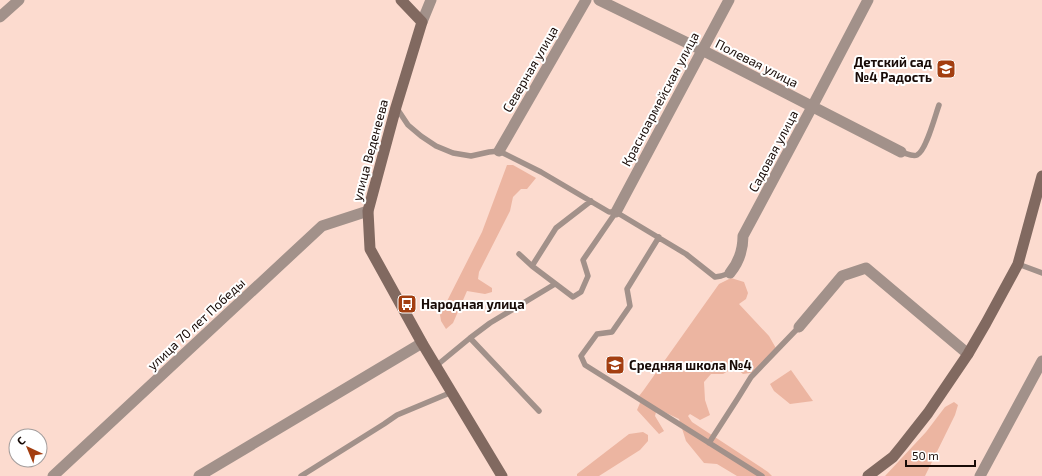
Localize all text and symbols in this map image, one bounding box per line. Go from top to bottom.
street label: Северная улица [499,23,561,115]
street label: Красноармейская улица [618,29,702,169]
street label: Полевая улица [713,35,801,91]
place label: Детский сад №4 Радость [854,54,932,85]
school or university icon: Детский сад №4 Радость [935,58,957,80]
street label: улица Веденеева [349,97,391,203]
street label: Садовая улица [745,107,801,195]
street label: улица 70 лет Победы [144,275,248,373]
bus stop icon: Народная улица [396,293,418,315]
place label: Народная улица [421,296,525,312]
school or university icon: Средняя школа №4 [604,354,626,376]
place label: Средняя школа №4 [629,357,752,373]
north arrow [8,428,48,468]
text: С [14,433,28,447]
scale bar [906,442,975,468]
text: 50 m [912,448,939,462]

